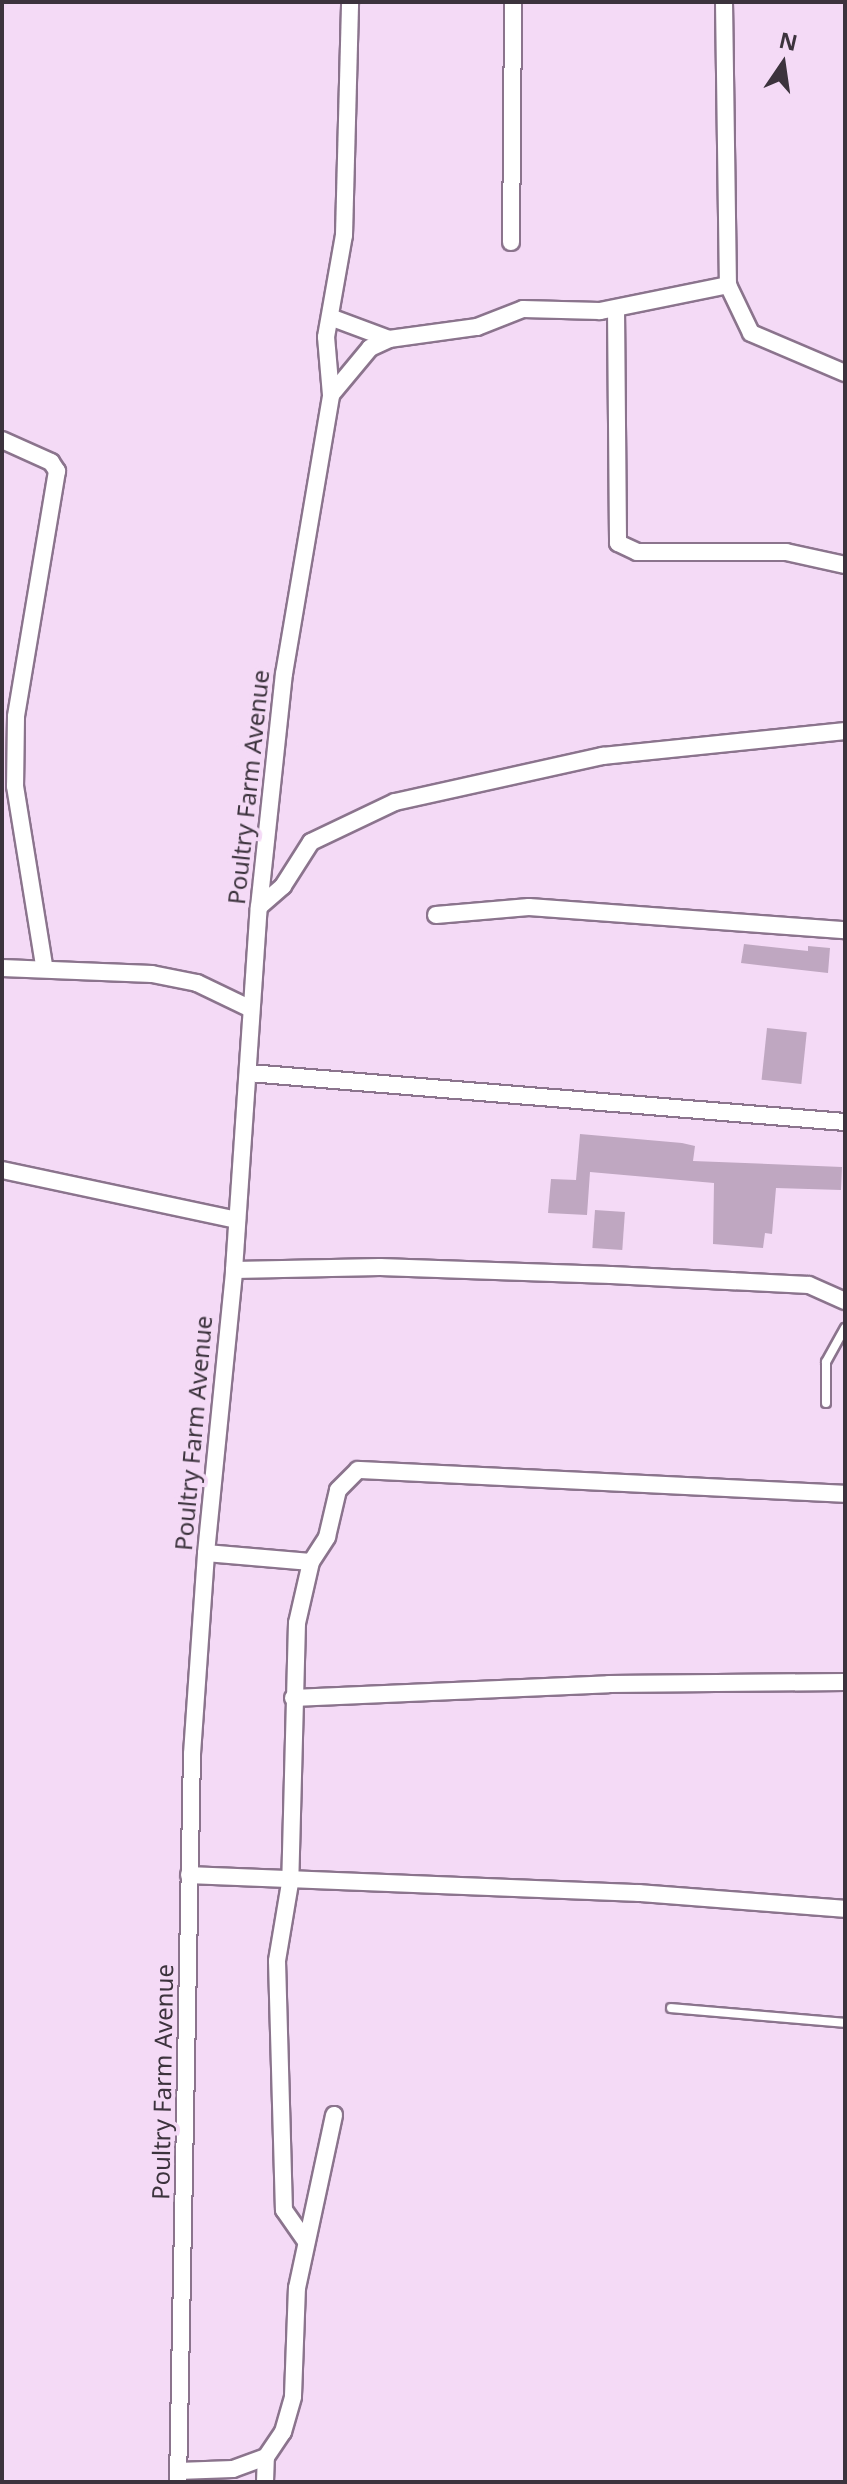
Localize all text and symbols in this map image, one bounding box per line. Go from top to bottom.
north arrow [743,24,823,104]
text: N [776,24,800,57]
street label: Poultry Farm Avenue [221,668,275,906]
street label: Poultry Farm Avenue [168,1314,218,1552]
street label: Poultry Farm Avenue [146,1964,178,2200]

